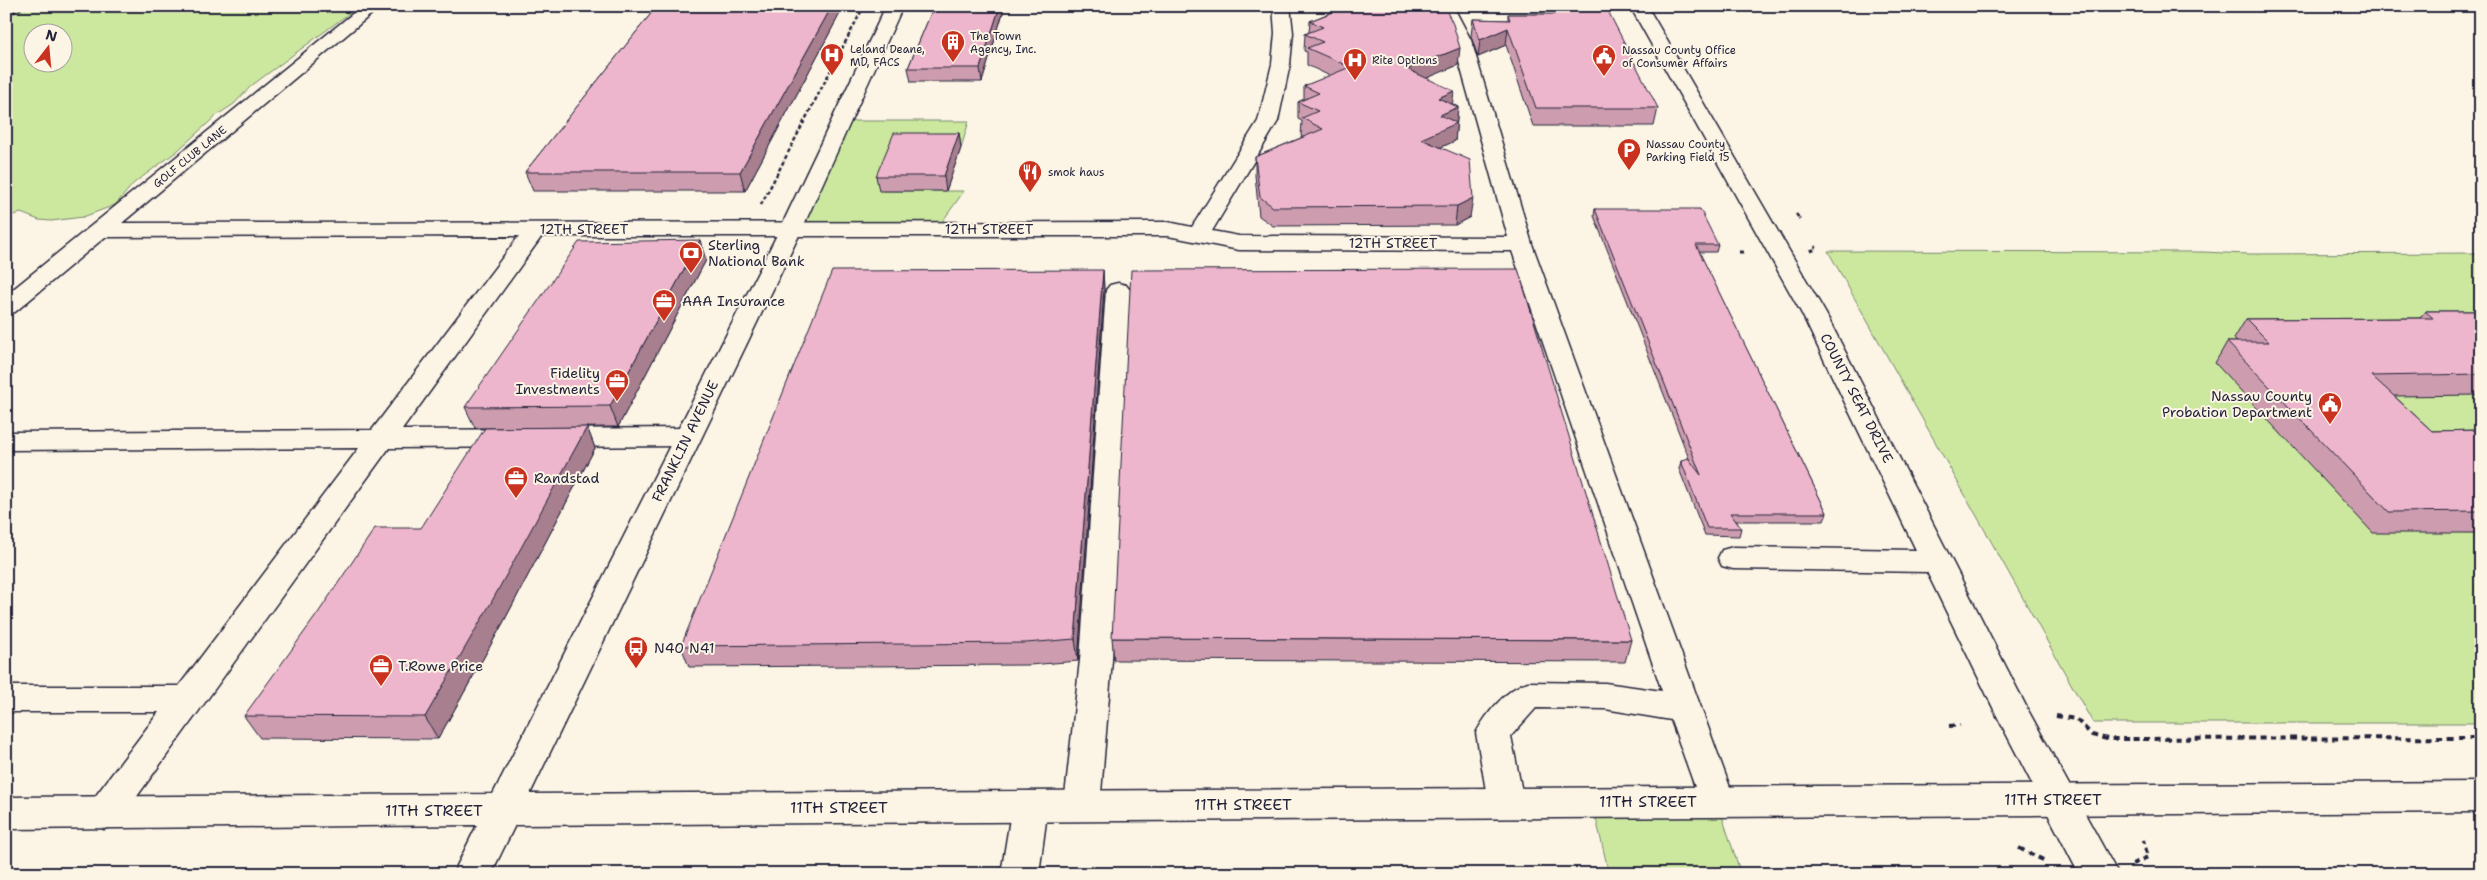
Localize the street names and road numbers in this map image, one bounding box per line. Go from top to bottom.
street label: GOLF CLUB LANE [150,123,230,191]
street label: 12TH STREET [540,220,629,238]
street label: 12TH STREET [945,220,1034,238]
street label: 12TH STREET [1349,234,1438,252]
street label: COUNTY SEAT DRIVE [1816,330,1898,466]
street label: FRANKLIN AVENUE [648,377,722,505]
street label: 11TH STREET [2004,789,2102,810]
street label: 11TH STREET [1599,791,1697,812]
street label: 11TH STREET [1194,794,1292,815]
street label: 11TH STREET [790,797,888,818]
street label: 11TH STREET [385,800,483,821]

